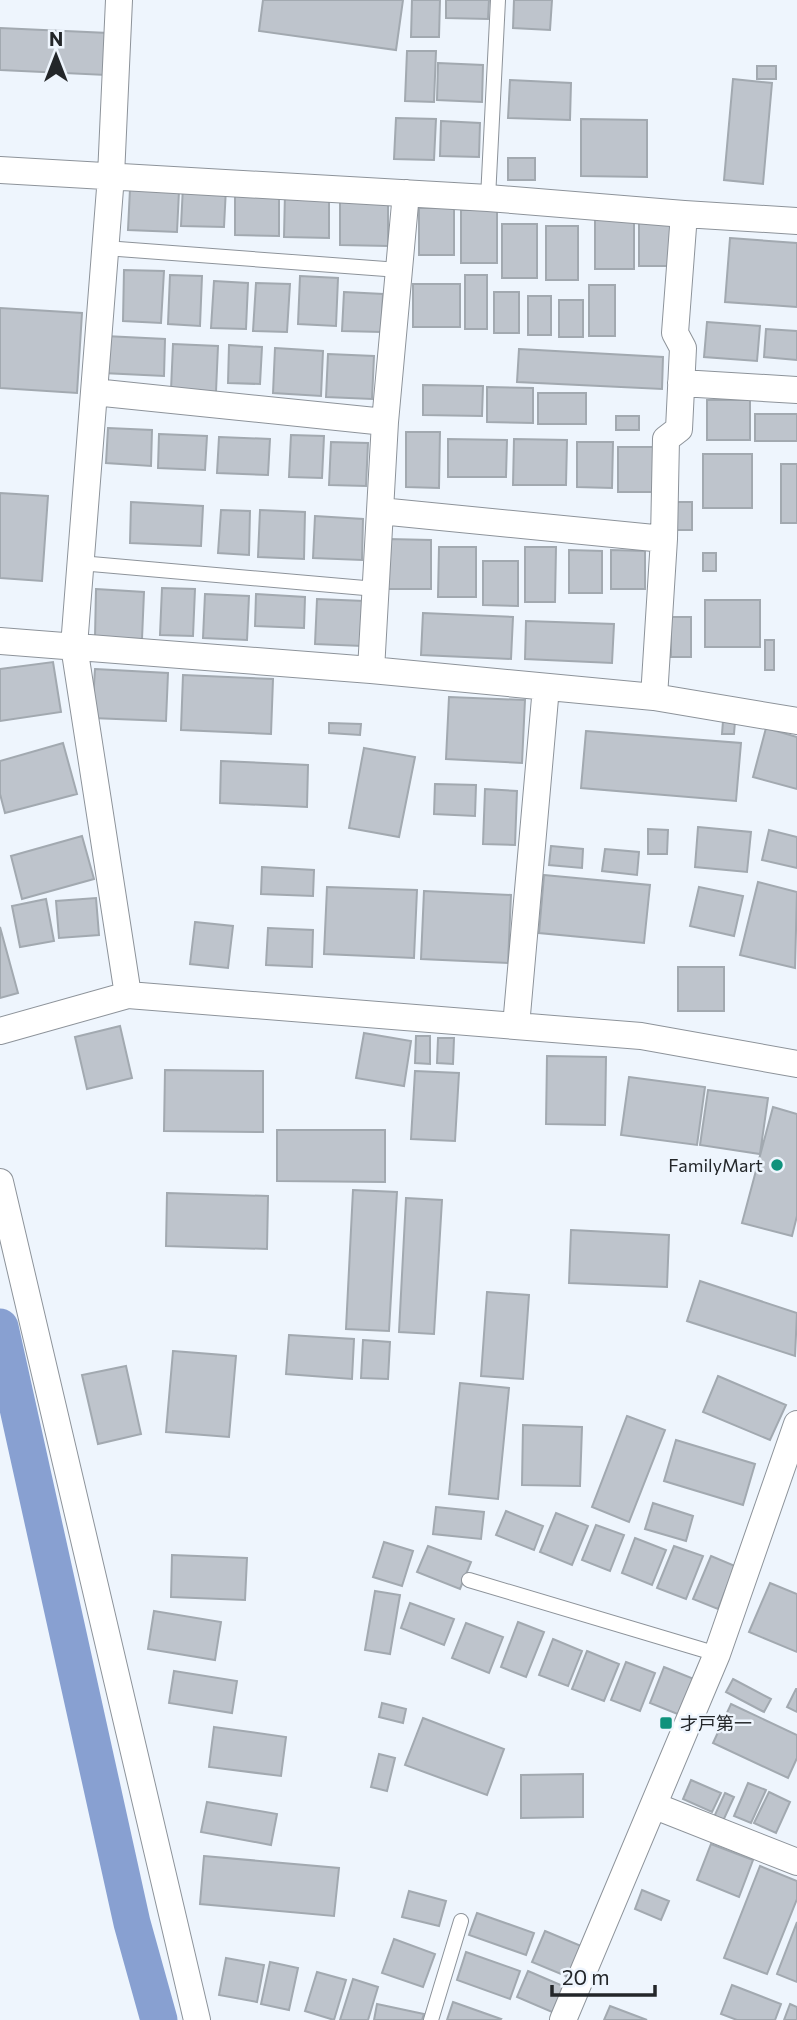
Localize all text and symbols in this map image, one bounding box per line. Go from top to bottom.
north arrow [21,21,91,91]
text: N [49,27,63,50]
place label: FamilyMart [668,1154,763,1176]
marker: FamilyMart [769,1157,785,1173]
place label: 才戸第一 [680,1712,752,1734]
marker: 才戸第一 [658,1715,674,1731]
scale bar [552,1954,655,1998]
text: 20 m [562,1964,610,1989]

